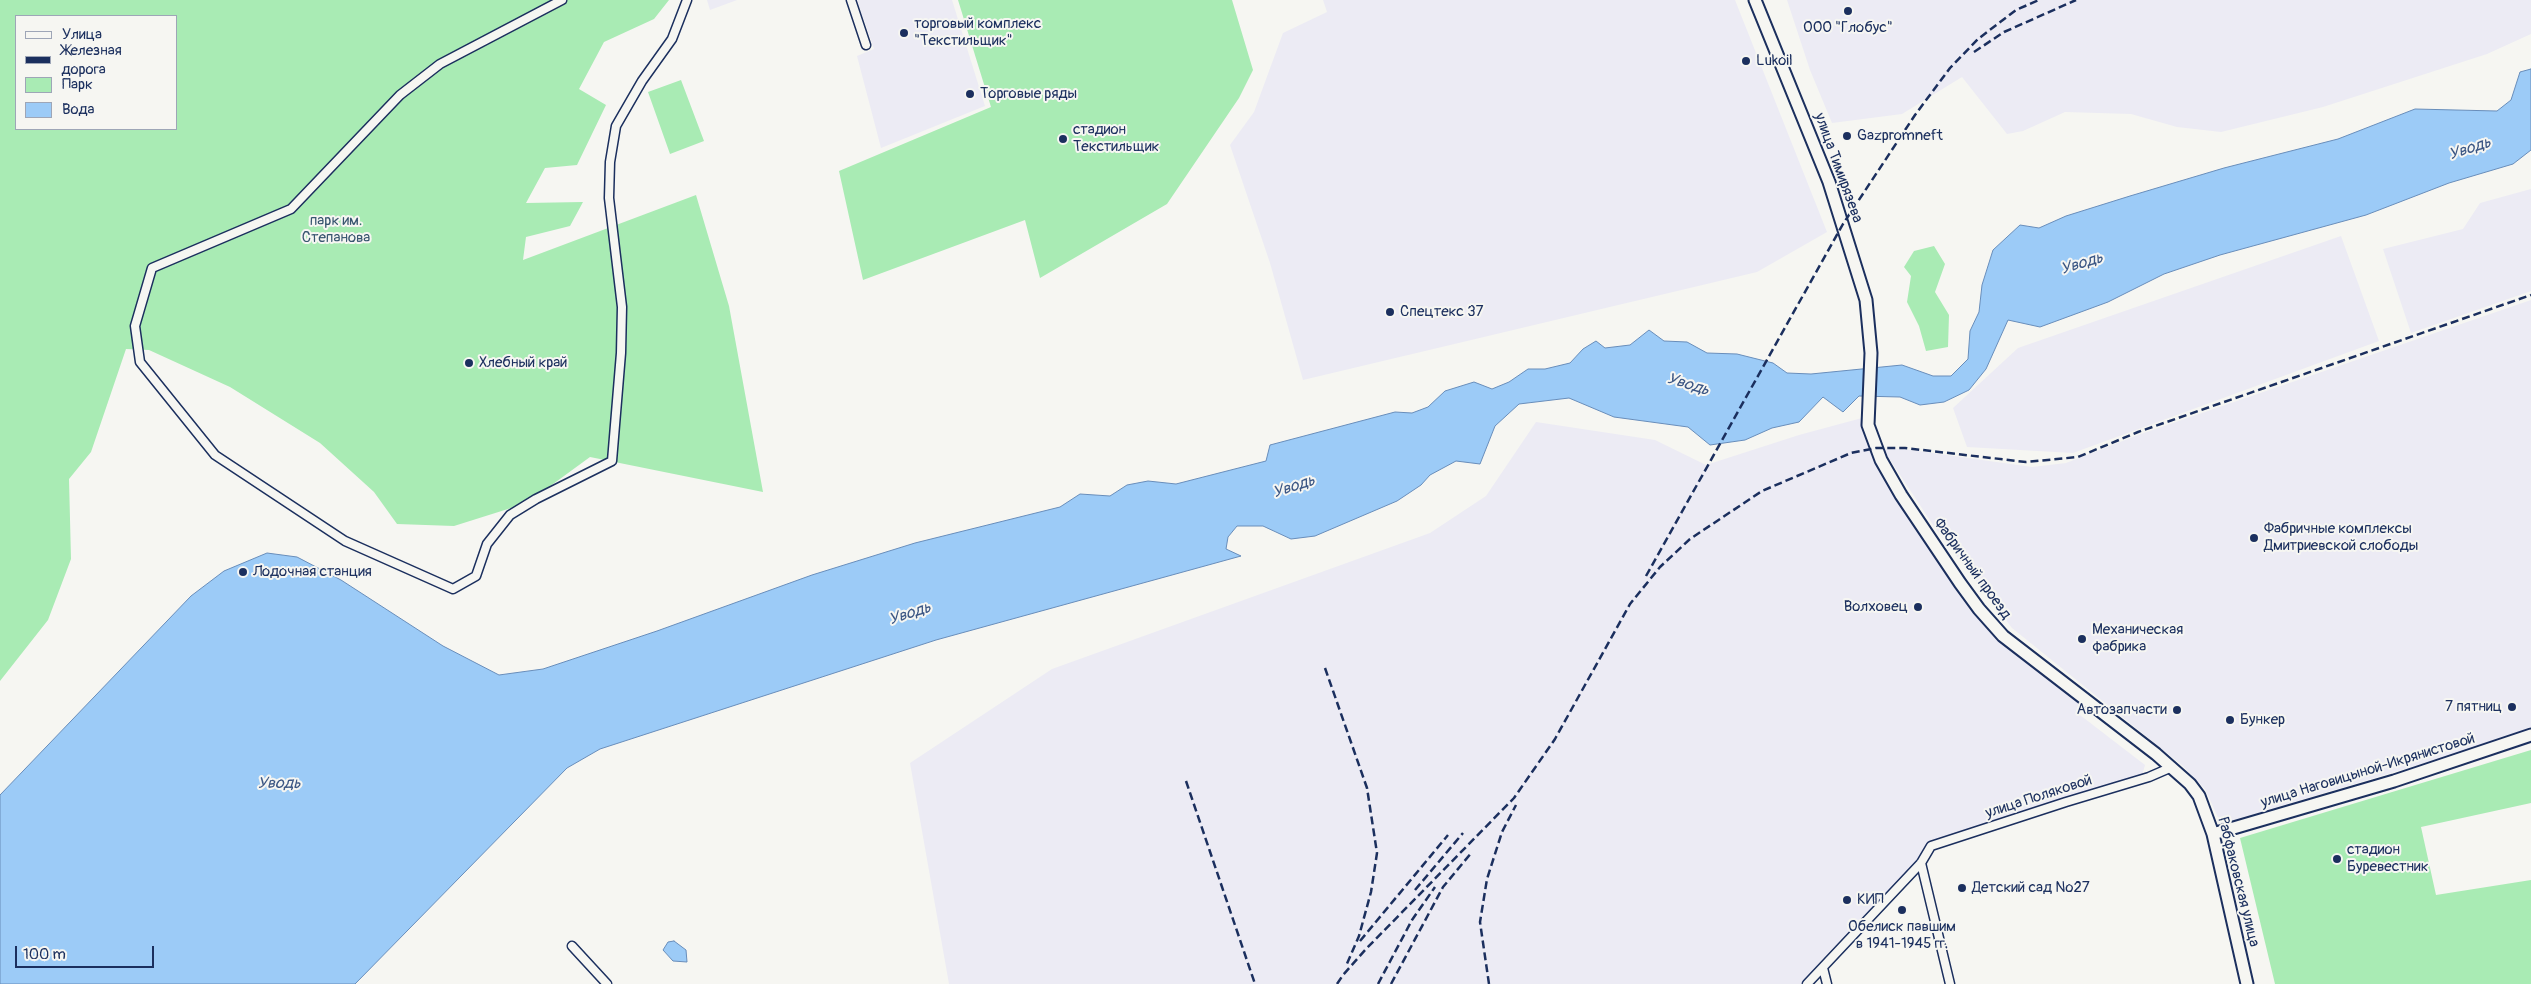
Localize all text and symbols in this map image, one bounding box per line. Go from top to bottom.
marker: ООО "Глобус" [1842,5,1854,17]
legend [15,15,178,130]
place label: торговый комплекс "Текстильщик" [914,15,1041,50]
place label: ООО "Глобус" [1803,19,1893,37]
text: Улица [62,25,102,44]
marker: торговый комплекс "Текстильщик" [898,27,910,39]
text: Железная дорога [61,41,122,79]
place label: Lukoil [1756,52,1793,70]
marker: Lukoil [1740,55,1752,67]
text: Парк [62,75,93,94]
place label: Торговые ряды [980,85,1077,103]
marker: Торговые ряды [964,88,976,100]
text: Вода [62,100,95,119]
street label: улица Тимирязева [1810,111,1866,225]
place label: стадион Текстильщик [1073,121,1159,156]
place label: Gazpromneft [1857,127,1943,145]
marker: Gazpromneft [1841,130,1853,142]
marker: стадион Текстильщик [1057,133,1069,145]
water label: Уводь [2447,133,2493,165]
park label: парк им. Степанова [302,212,370,247]
water label: Уводь [2059,249,2105,279]
place label: Спецтекс 37 [1400,303,1484,321]
marker: Спецтекс 37 [1384,306,1396,318]
place label: Хлебный край [479,354,568,372]
marker: Хлебный край [463,357,475,369]
water label: Уводь [1665,370,1711,400]
water label: Уводь [1271,471,1317,503]
street label: Фабричный проезд [1929,515,2015,623]
place label: Фабричные комплексы Дмитриевской слободы [2264,520,2418,555]
marker: Фабричные комплексы Дмитриевской слободы [2248,532,2260,544]
place label: Лодочная станция [253,563,372,581]
marker: Лодочная станция [237,566,249,578]
water label: Уводь [887,598,933,630]
place label: Волховец [1844,598,1908,616]
marker: Волховец [1912,601,1924,613]
place label: Механическая фабрика [2092,621,2183,656]
marker: Механическая фабрика [2076,633,2088,645]
place label: 7 пятниц [2445,698,2502,716]
place label: Автозапчасти [2076,701,2167,719]
marker: 7 пятниц [2506,701,2518,713]
marker: Автозапчасти [2171,704,2183,716]
place label: Бункер [2240,711,2285,729]
marker: Бункер [2224,714,2236,726]
street label: улица Наговицыной-Икрянистовой [2259,730,2477,812]
street label: улица Поляковой [1983,771,2095,823]
water label: Уводь [257,774,301,794]
street label: Рабфаковская улица [2213,815,2263,949]
place label: стадион Буревестник [2347,841,2428,876]
marker: стадион Буревестник [2331,853,2343,865]
place label: Детский сад №27 [1972,879,2090,897]
marker: Детский сад №27 [1956,882,1968,894]
place label: КИП [1857,891,1884,909]
marker: КИП [1841,894,1853,906]
marker: Обелиск павшим в 1941-1945 гг. [1896,904,1908,916]
place label: Обелиск павшим в 1941-1945 гг. [1848,918,1956,953]
scale bar [18,936,156,968]
text: 100 m [23,945,66,964]

